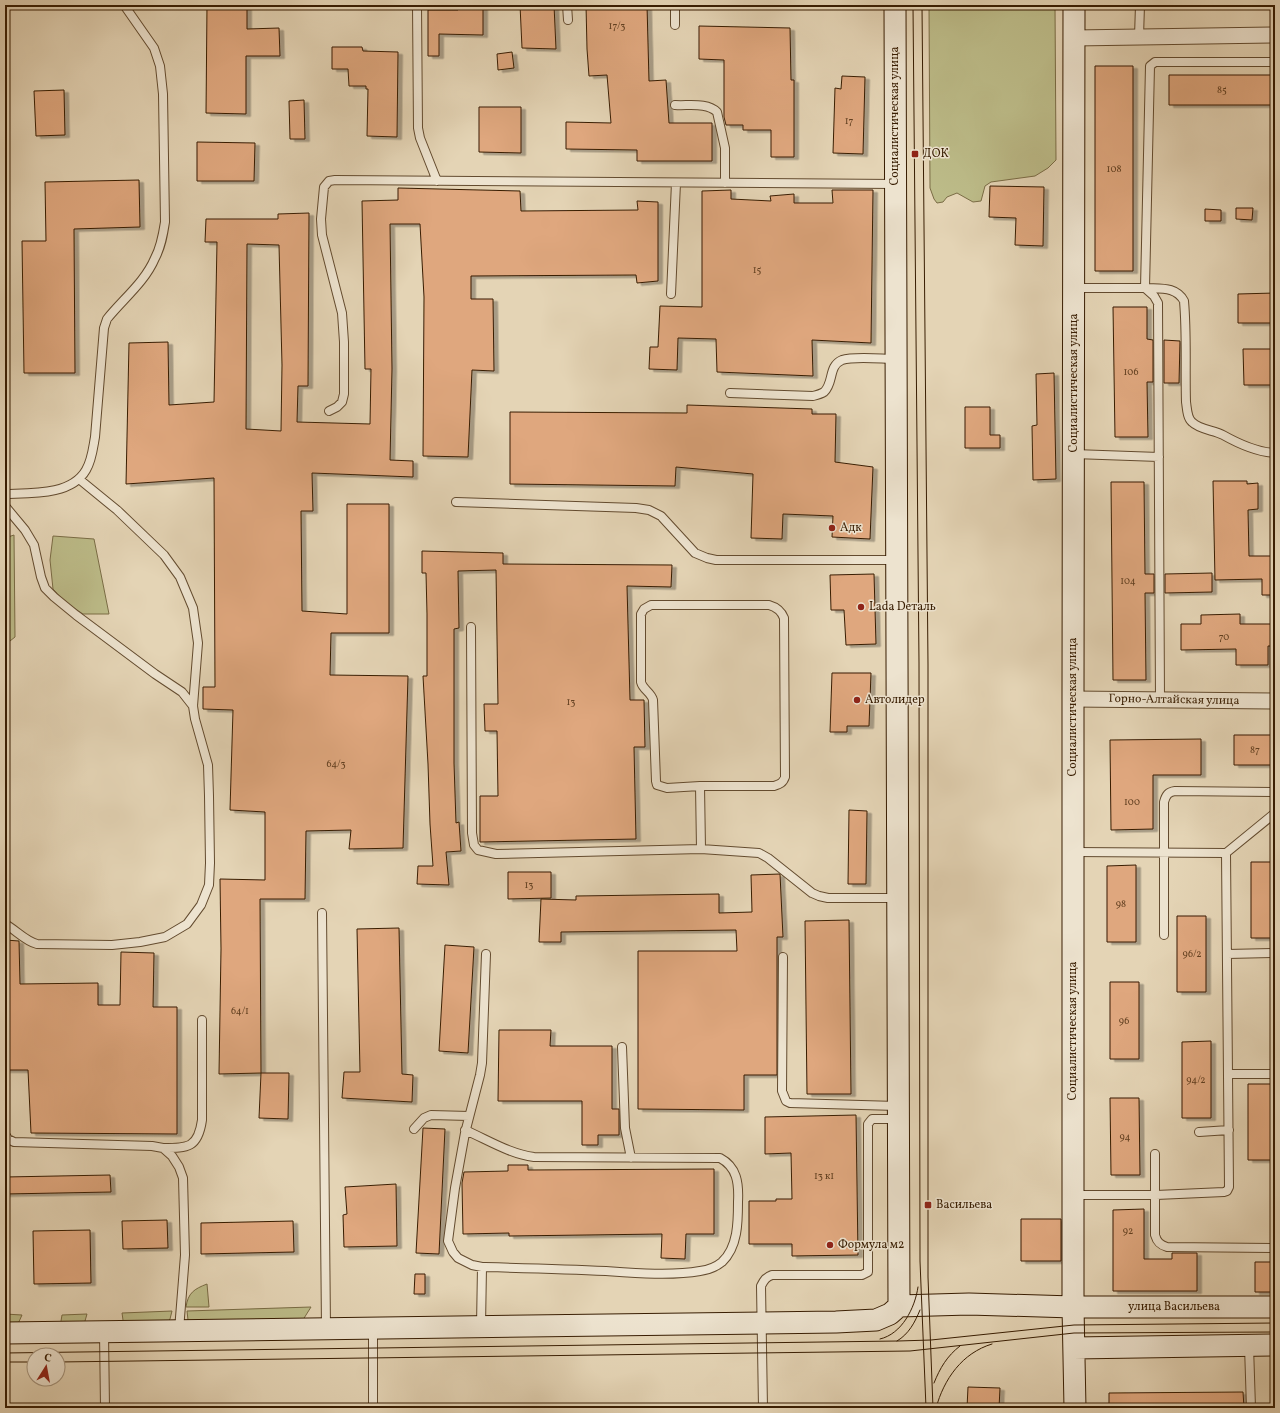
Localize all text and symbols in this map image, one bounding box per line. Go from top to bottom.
house number: 17/3 [609,19,625,33]
street label: Социалистическая улица [887,46,903,186]
house number: 85 [1217,83,1227,97]
house number: 17 [845,114,854,128]
place label: ДОК [923,146,949,162]
marker: ДОК [910,149,920,159]
house number: 108 [1107,162,1121,176]
house number: 15 [753,263,762,277]
street label: Социалистическая улица [1066,313,1082,453]
house number: 106 [1123,365,1139,379]
place label: Адк [840,520,862,536]
marker: Адк [827,523,837,533]
house number: 104 [1120,574,1136,588]
place label: Lada Dеталь [869,599,936,615]
marker: Lada Dеталь [856,602,866,612]
house number: 70 [1219,630,1229,644]
street label: Социалистическая улица [1065,637,1081,777]
street label: Горно-Алтайская улица [1108,691,1240,709]
place label: Автолидер [865,692,925,708]
house number: 13 [566,695,576,709]
marker: Автолидер [852,695,862,705]
house number: 87 [1250,743,1260,757]
house number: 64/3 [326,757,346,771]
house number: 100 [1124,795,1140,809]
house number: 13 [524,878,534,892]
house number: 98 [1116,897,1126,911]
house number: 96/2 [1182,947,1202,961]
street label: Социалистическая улица [1065,961,1081,1101]
house number: 64/1 [231,1004,249,1018]
house number: 96 [1119,1014,1129,1028]
house number: 94/2 [1186,1073,1206,1087]
house number: 94 [1120,1130,1130,1144]
house number: 13 к1 [814,1169,834,1183]
place label: Васильева [936,1197,992,1213]
marker: Васильева [923,1200,933,1210]
house number: 92 [1123,1224,1133,1238]
place label: Формула м2 [838,1237,904,1253]
marker: Формула м2 [825,1240,835,1250]
street label: улица Васильева [1128,1299,1220,1315]
north arrow [26,1347,66,1387]
text: С [43,1351,53,1367]

